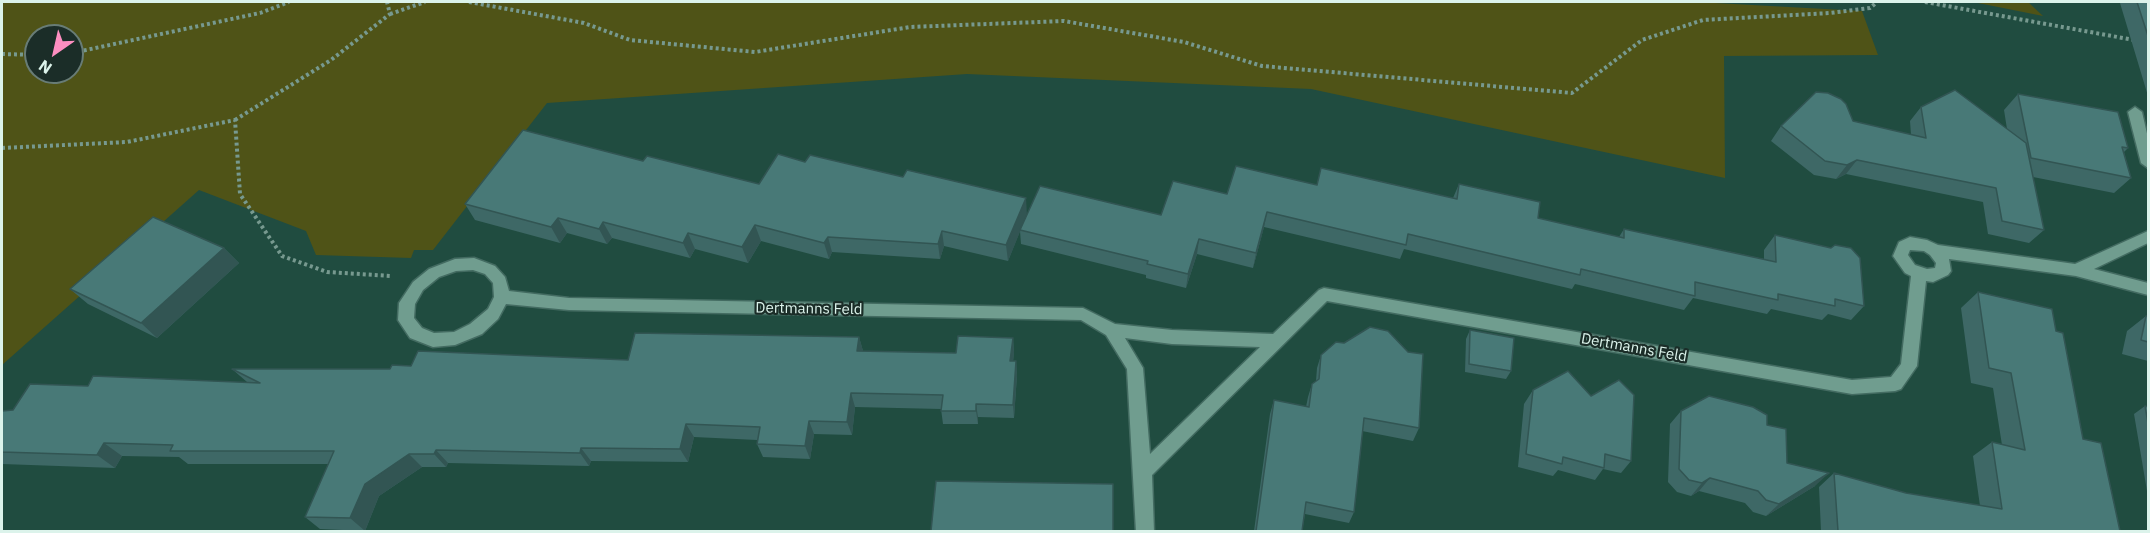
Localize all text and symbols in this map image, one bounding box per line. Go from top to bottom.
north arrow [24,24,84,84]
text: N [35,56,55,79]
street label: Dertmanns Feld [755,299,863,319]
street label: Dertmanns Feld [1580,330,1688,366]

